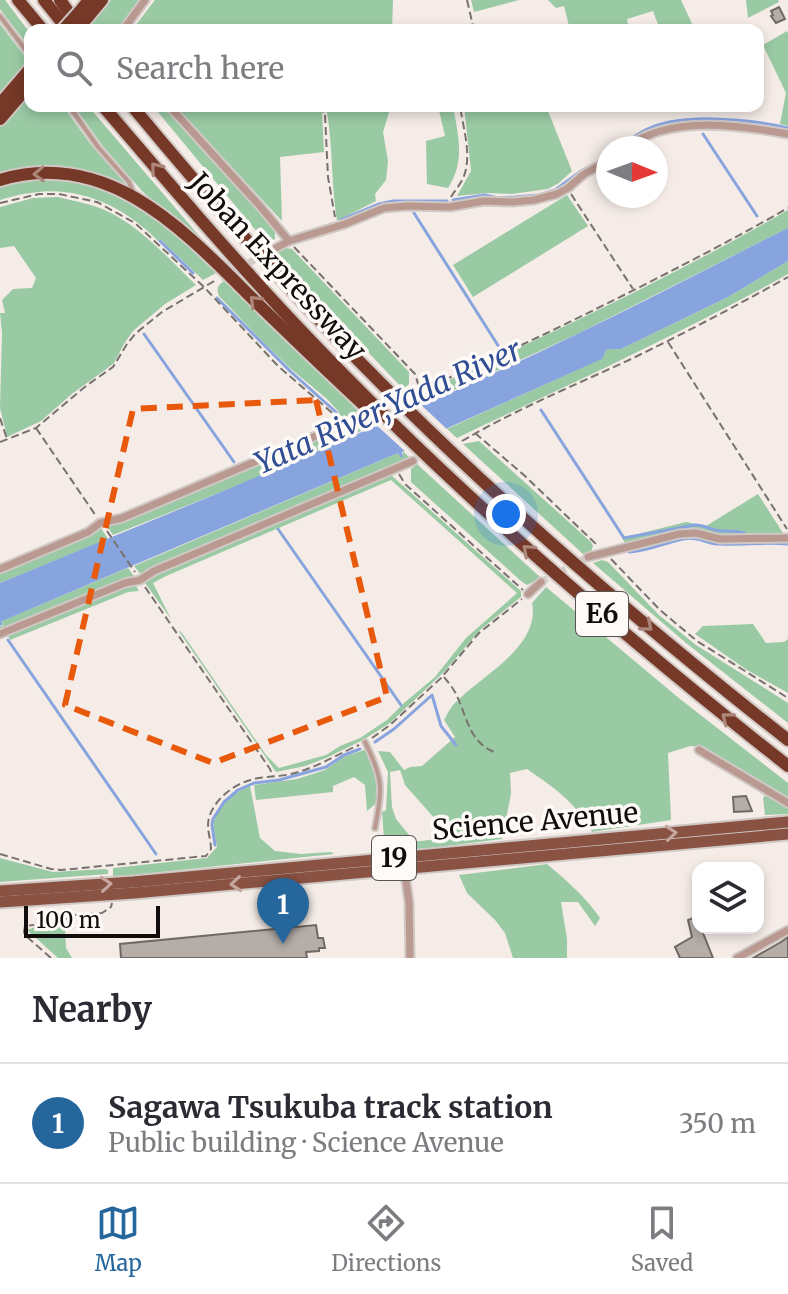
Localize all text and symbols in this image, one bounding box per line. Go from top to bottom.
search box [24,24,764,112]
icon: search [52,46,96,90]
text: Search here [116,49,284,87]
north arrow [596,136,668,208]
one-way arrow [151,163,166,178]
street label: Joban Expressway [181,164,375,368]
one-way arrow [32,165,45,182]
one-way arrow [250,296,264,311]
water label: Yata River;Yada River [248,330,528,482]
your location [486,494,526,534]
one-way arrow [523,545,538,560]
road number: E6 [576,592,628,636]
one-way arrow [638,616,652,631]
one-way arrow [721,714,736,728]
street label: Science Avenue [431,794,639,848]
one-way arrow [665,825,678,842]
road number: 19 [372,836,416,880]
map controls [692,862,764,934]
button: layers [692,862,764,934]
one-way arrow [229,875,242,892]
one-way arrow [100,876,113,893]
pin: 1 [257,878,309,944]
scale bar [24,902,160,938]
text: 100 m [36,906,101,934]
text: Nearby [32,989,152,1031]
text: Sagawa Tsukuba track station [108,1088,553,1126]
text: 1 [52,1107,64,1140]
text: 350 m [679,1107,756,1140]
text: Public building · Science Avenue [108,1126,504,1159]
tab: Map [95,1201,142,1277]
tab: Directions [331,1201,441,1277]
tab: Saved [631,1201,693,1277]

